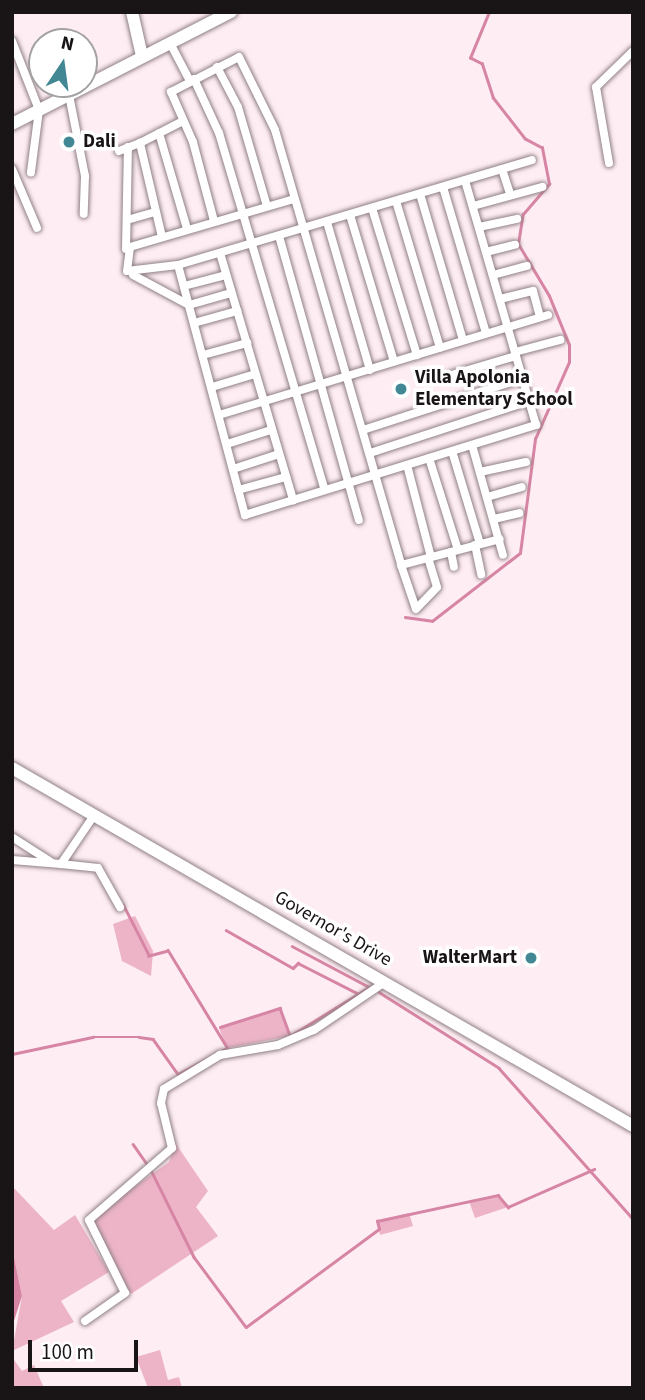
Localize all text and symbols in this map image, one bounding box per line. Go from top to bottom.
north arrow [28,28,98,98]
text: N [58,29,77,59]
place label: Dali [83,131,116,153]
marker: Dali [61,134,77,150]
place label: Villa Apolonia Elementary School [415,367,573,411]
marker: Villa Apolonia Elementary School [393,381,409,397]
street label: Governor's Drive [270,886,396,972]
place label: WalterMart [423,947,517,969]
marker: WalterMart [523,950,539,966]
scale bar [32,1326,142,1370]
text: 100 m [41,1337,94,1367]

